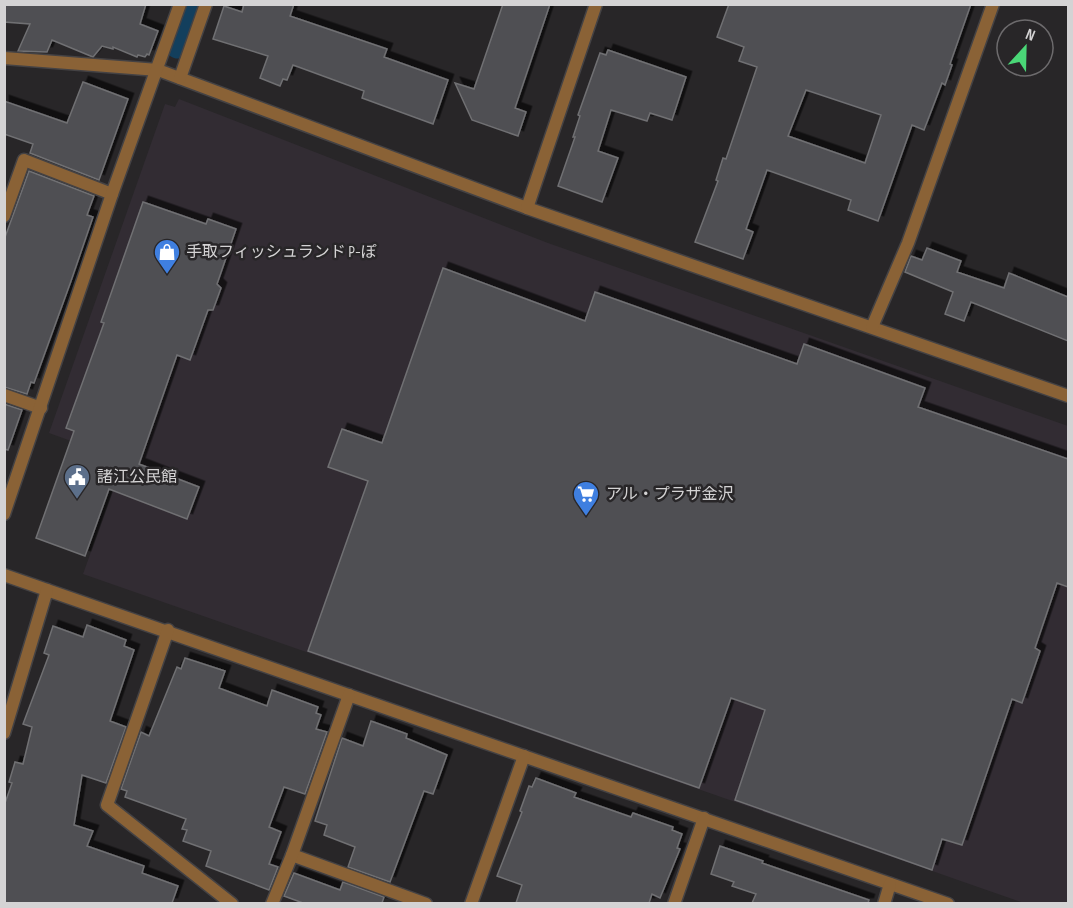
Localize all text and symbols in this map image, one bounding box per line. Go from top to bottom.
north arrow [995,18,1055,78]
text: N [1023,25,1038,46]
shop icon: 手取フィッシュランド P-ぽ [152,237,182,275]
place label: 手取フィッシュランド P-ぽ [186,243,377,262]
public building icon: 諸江公民館 [62,462,92,500]
place label: 諸江公民館 [97,468,177,487]
supermarket icon: アル・プラザ金沢 [571,479,601,517]
place label: アル・プラザ金沢 [606,485,734,504]

